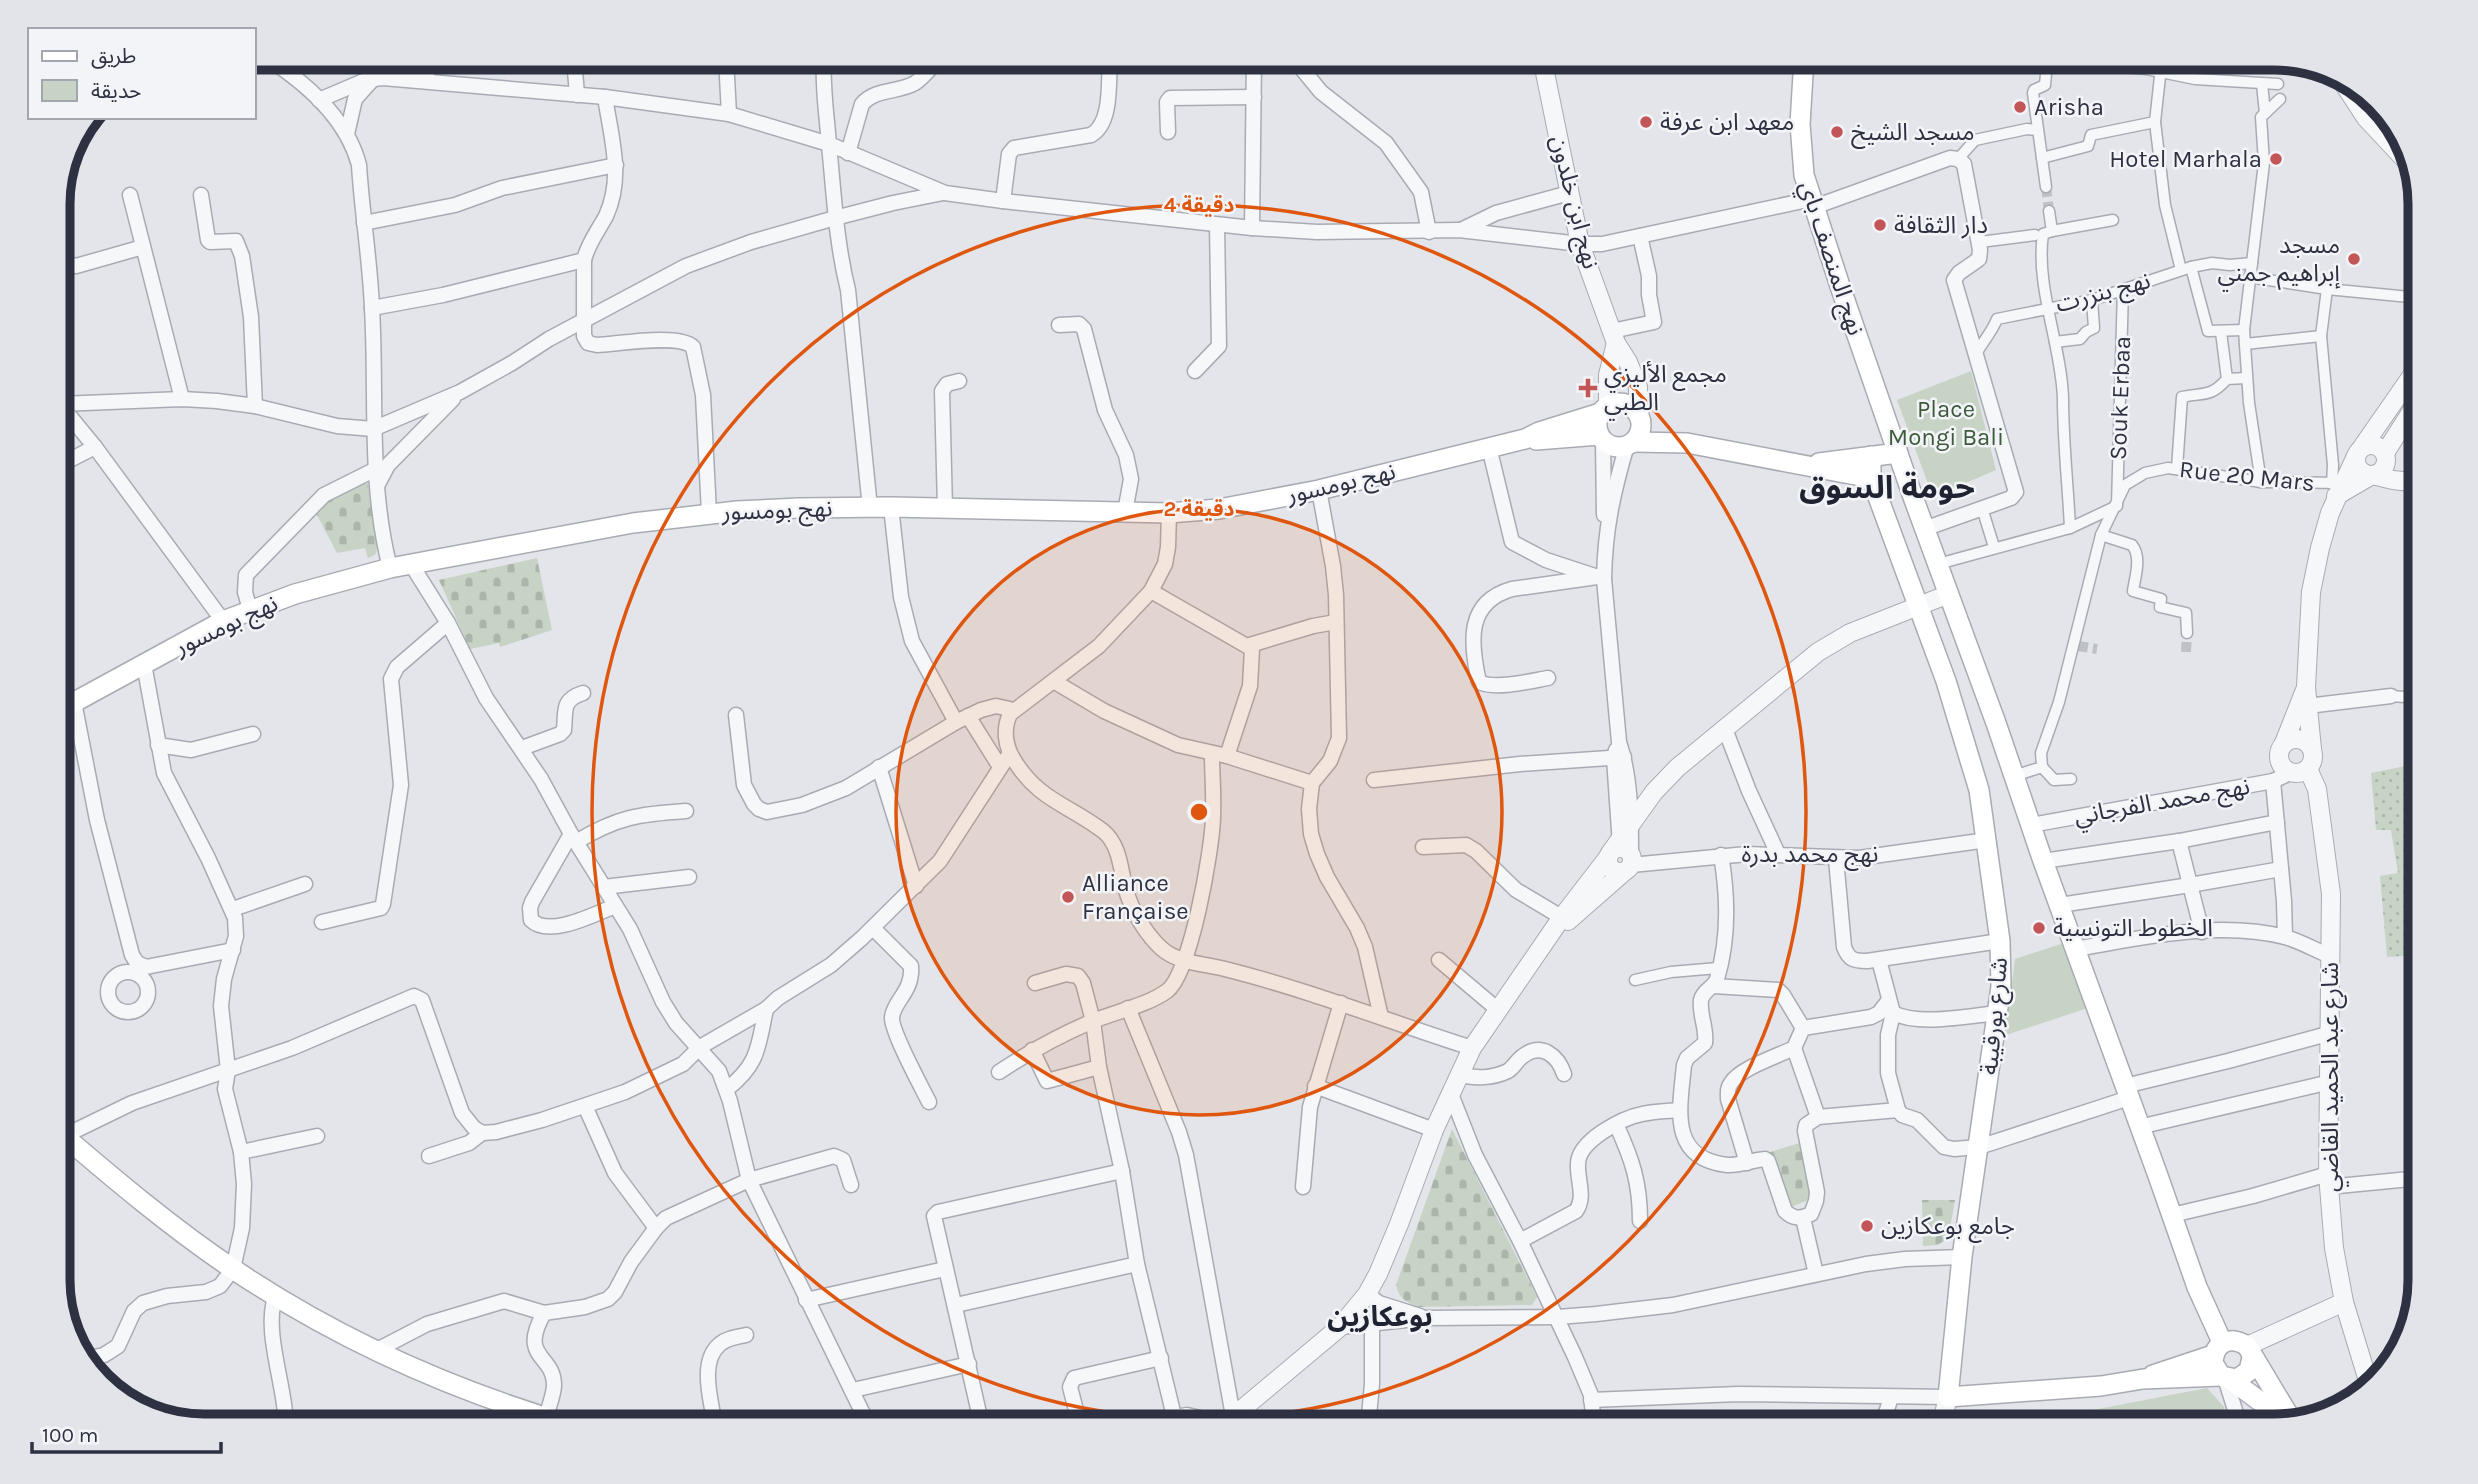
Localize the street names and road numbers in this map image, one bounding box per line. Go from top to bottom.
street label: نهج ابن خلدون [1542,132,1605,272]
street label: نهج المنصف باي [1790,177,1870,340]
street label: نهج بنزرت [2053,266,2154,321]
street label: Souk Erbaa [2104,335,2136,461]
street label: Rue 20 Mars [2178,455,2316,497]
street label: نهج بومسور [1283,457,1399,512]
street label: نهج بومسور [720,494,833,529]
street label: نهج بومسور [169,589,283,664]
street label: نهج محمد الفرجاني [2072,772,2253,835]
street label: نهج محمد بدرة [1742,840,1878,871]
street label: شارع بورقيبة [1975,956,2016,1076]
street label: شارع عبد الحميد القاضي [2316,962,2349,1192]

